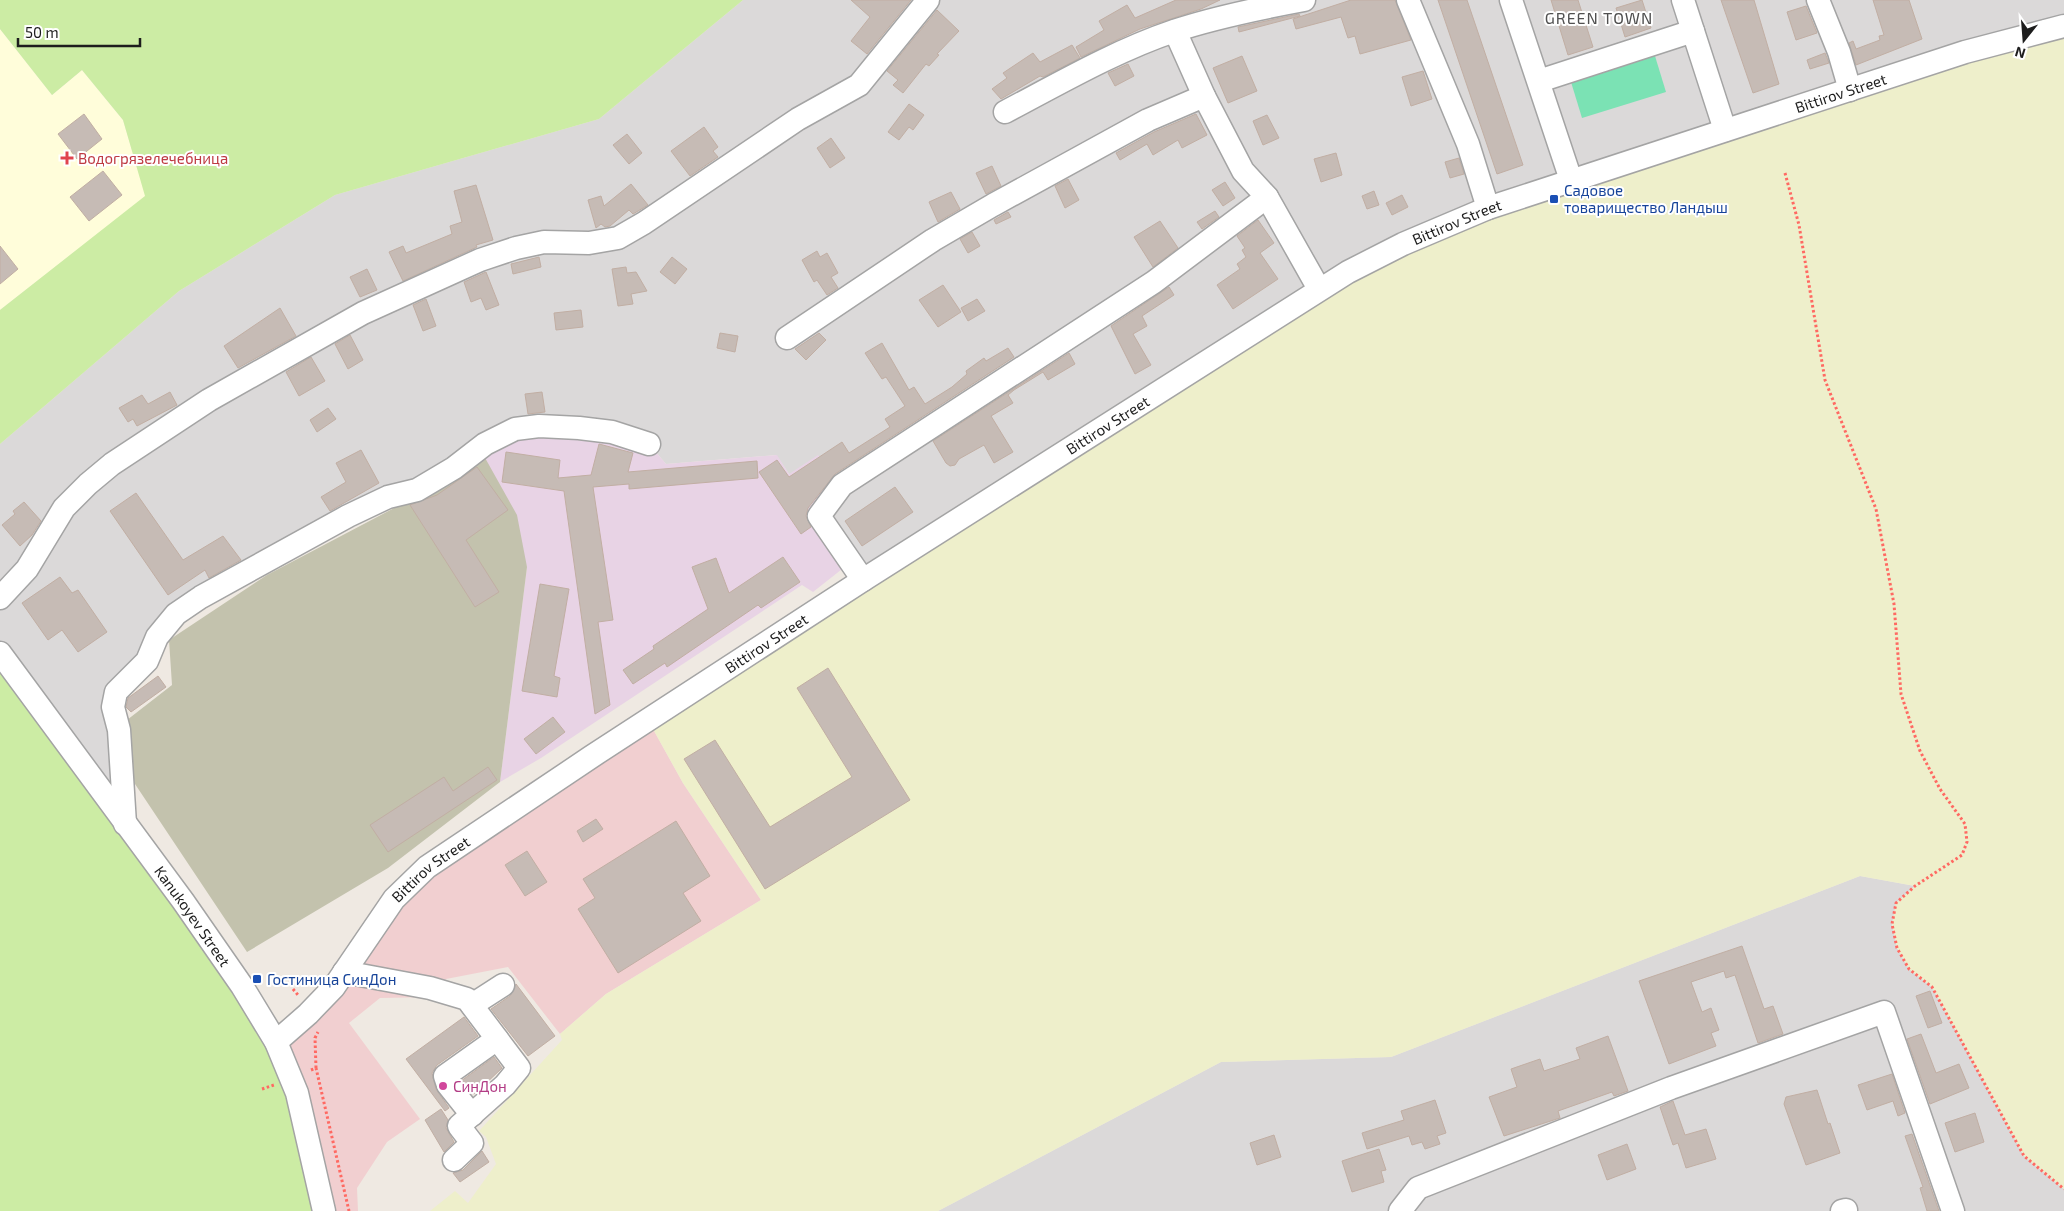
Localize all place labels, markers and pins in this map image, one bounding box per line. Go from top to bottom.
place label: Водогрязелечебница [78,149,228,167]
marker: Водогрязелечебница [60,151,74,165]
place label: Садовое товарищество Ландыш [1564,181,1728,216]
marker: Садовое товарищество Ландыш [1548,193,1560,205]
place label: Гостиница СинДон [267,970,396,988]
marker: Гостиница СинДон [251,973,263,985]
place label: СинДон [453,1077,507,1095]
marker: СинДон [437,1080,449,1092]

